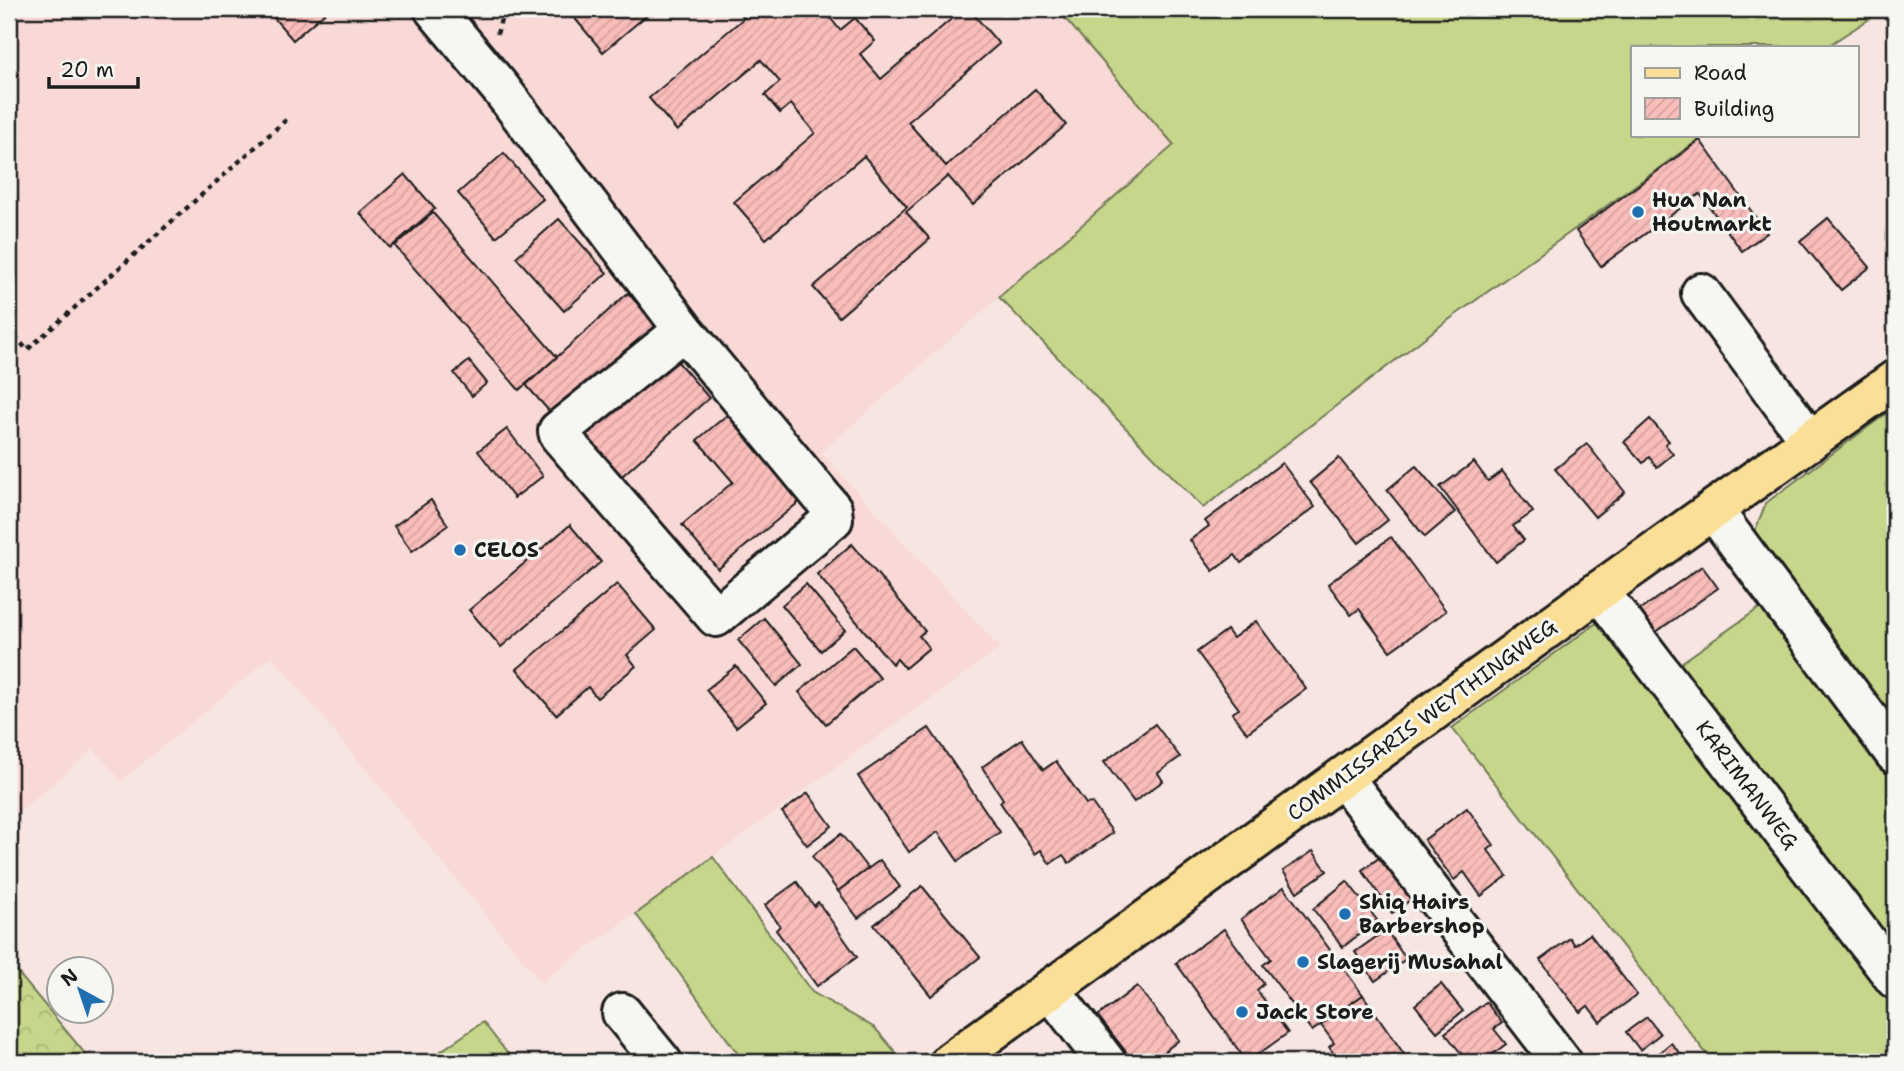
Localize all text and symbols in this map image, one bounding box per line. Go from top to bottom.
scale bar [49,46,138,90]
legend [1631,46,1858,136]
text: 20 m [60,56,114,84]
text: Road [1694,59,1747,87]
text: Building [1694,95,1774,123]
place label: Hua Nan Houtmarkt [1652,186,1772,238]
marker: Hua Nan Houtmarkt [1630,204,1646,220]
place label: CELOS [474,536,539,564]
marker: CELOS [452,542,468,558]
street label: COMMISSARIS WEYTHINGWEG [1282,613,1563,827]
street label: KARIMANWEG [1689,715,1805,855]
place label: Shiq Hairs Barbershop [1359,888,1485,940]
marker: Shiq Hairs Barbershop [1337,906,1353,922]
place label: Slagerij Musahal [1317,948,1503,976]
marker: Slagerij Musahal [1295,954,1311,970]
north arrow [46,956,116,1026]
text: N [56,963,83,992]
place label: Jack Store [1256,998,1374,1026]
marker: Jack Store [1234,1004,1250,1020]

